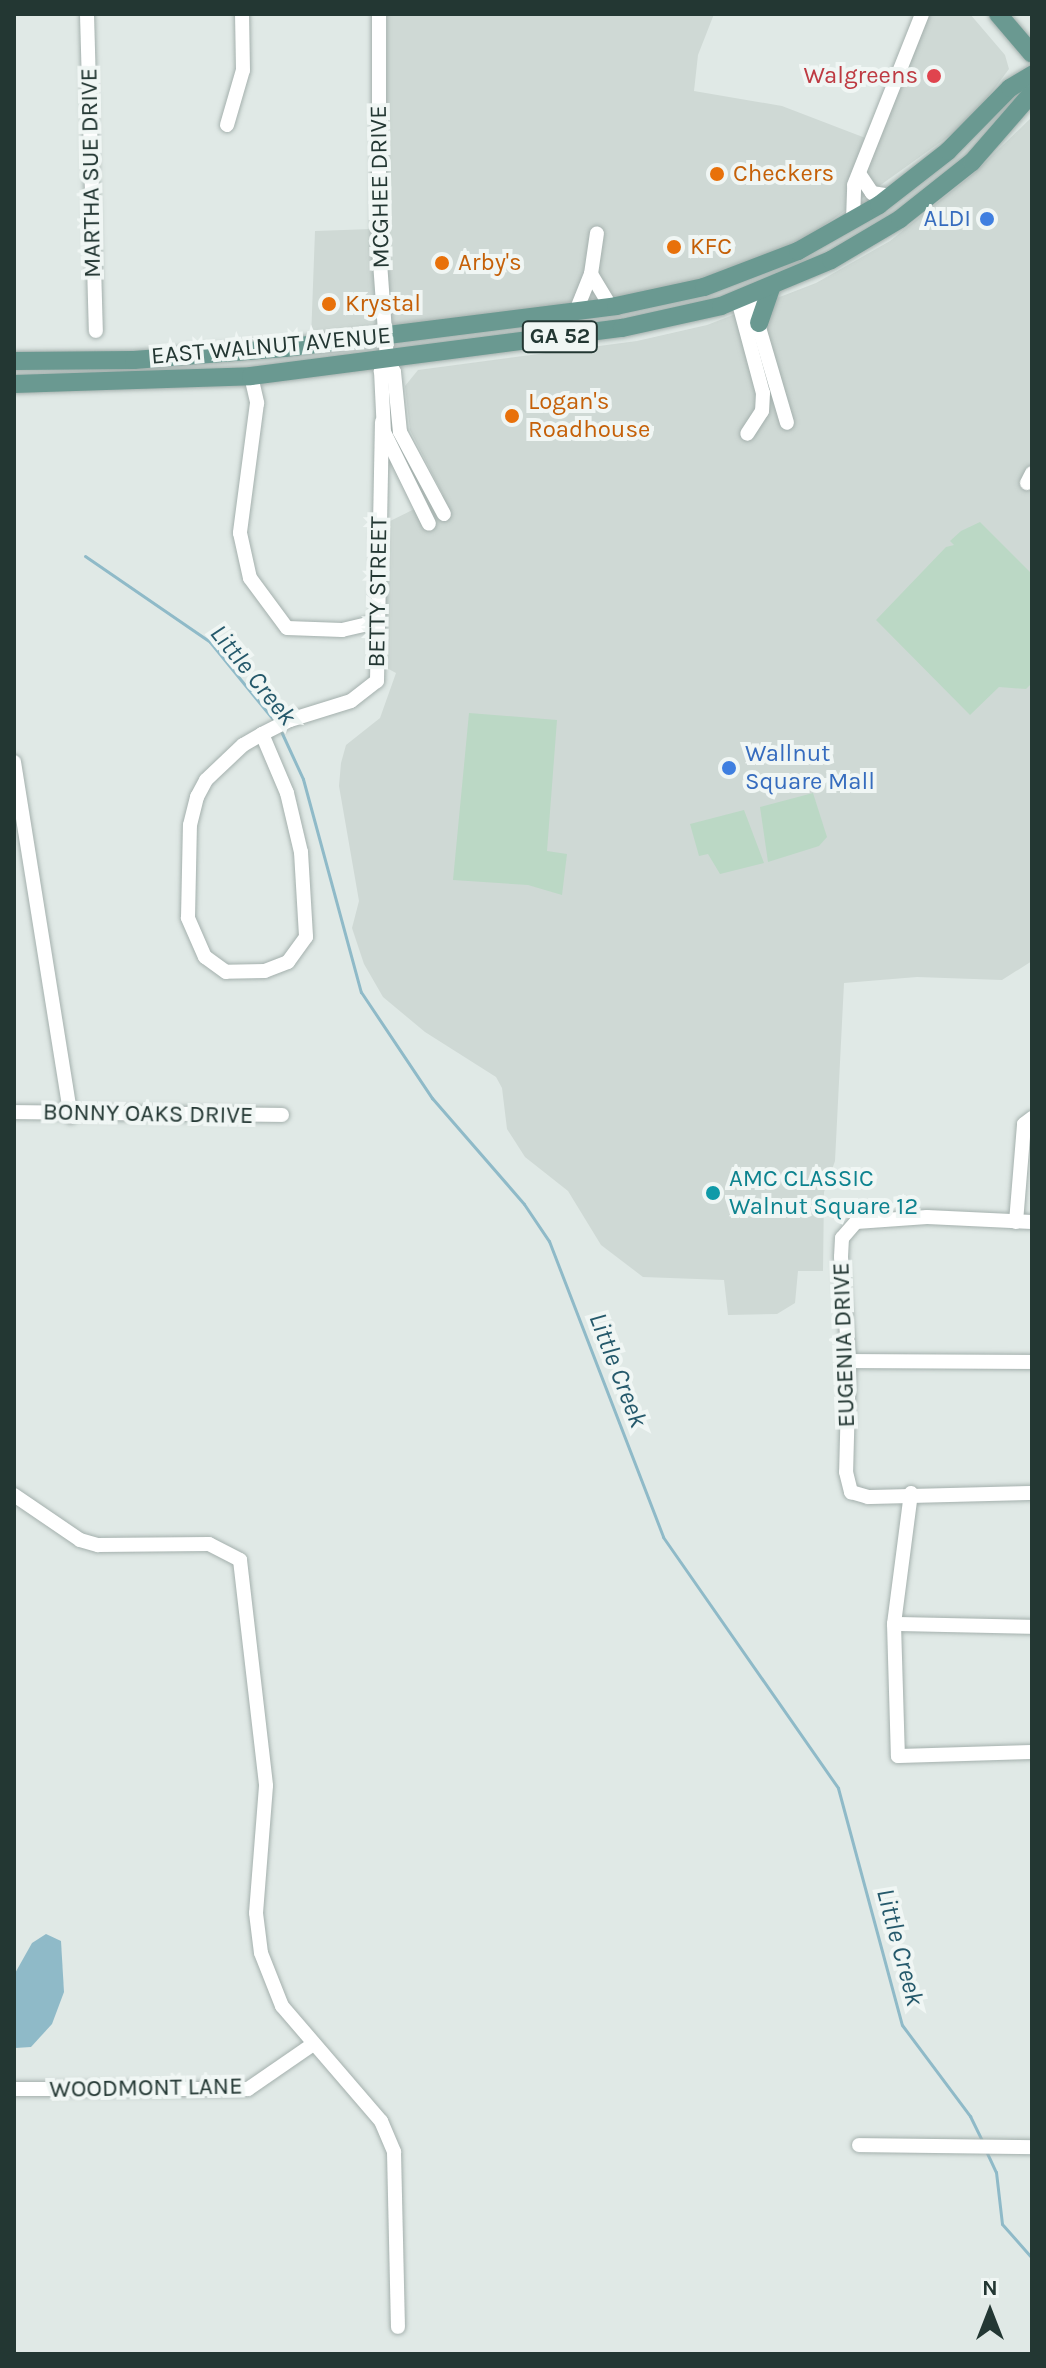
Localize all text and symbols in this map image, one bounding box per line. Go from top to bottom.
place label: Walgreens [803,62,918,90]
marker: Walgreens [925,67,943,85]
street label: MARTHA SUE DRIVE [75,68,107,278]
street label: MCGHEE DRIVE [364,105,396,269]
place label: Checkers [733,160,834,188]
marker: Checkers [708,165,726,183]
place label: ALDI [923,205,971,233]
marker: ALDI [978,210,996,228]
place label: KFC [690,233,732,261]
marker: KFC [665,238,683,256]
place label: Arby's [458,249,522,277]
marker: Arby's [433,254,451,272]
place label: Krystal [345,290,421,318]
marker: Krystal [320,295,338,313]
road number: GA 52 [520,319,600,355]
street label: EAST WALNUT AVENUE [150,321,392,371]
place label: Logan's Roadhouse [528,388,650,444]
marker: Logan's Roadhouse [503,407,521,425]
street label: BETTY STREET [362,516,394,668]
water label: Little Creek [203,618,303,732]
place label: Wallnut Square Mall [745,740,875,796]
marker: Wallnut Square Mall [720,759,738,777]
street label: BONNY OAKS DRIVE [43,1098,253,1130]
place label: AMC CLASSIC Walnut Square 12 [729,1165,918,1221]
marker: AMC CLASSIC Walnut Square 12 [704,1184,722,1202]
street label: EUGENIA DRIVE [827,1262,861,1428]
water label: Little Creek [582,1308,654,1432]
water label: Little Creek [869,1885,931,2009]
street label: WOODMONT LANE [49,2072,243,2104]
north arrow [950,2272,1030,2352]
text: N [982,2275,998,2301]

